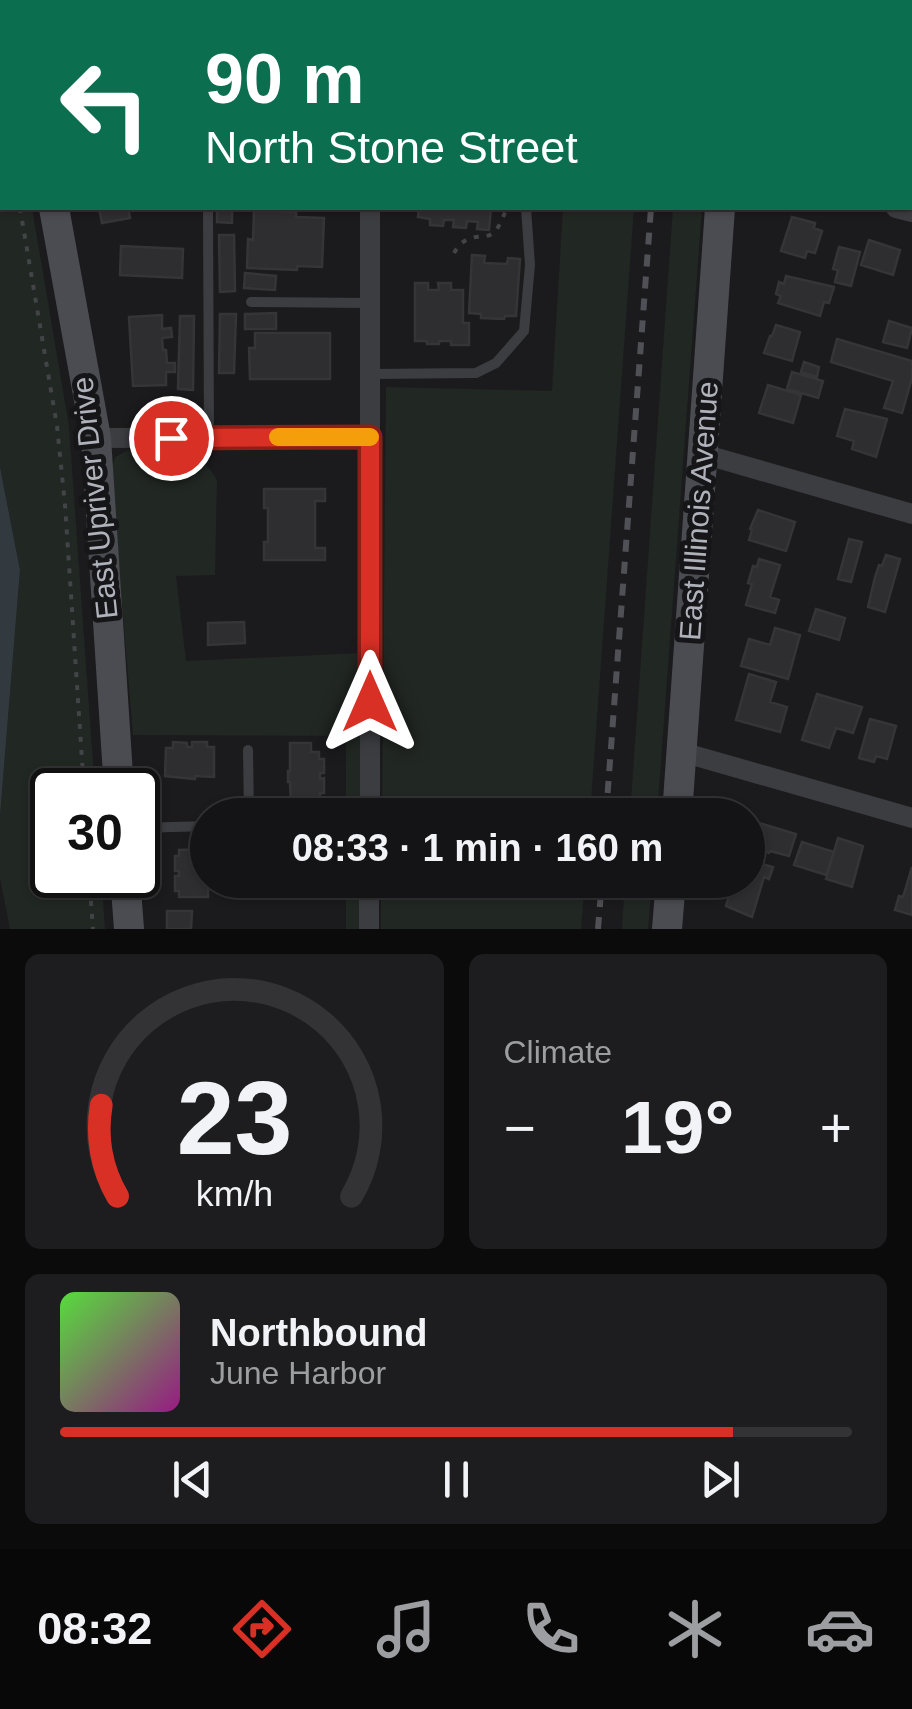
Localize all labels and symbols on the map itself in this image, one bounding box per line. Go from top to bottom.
street label: East Upriver Drive [65,375,124,621]
street label: East Illinois Avenue [673,380,724,642]
pin [129,396,214,481]
position arrow [318,650,422,754]
speed limit sign: 30 [30,768,160,898]

